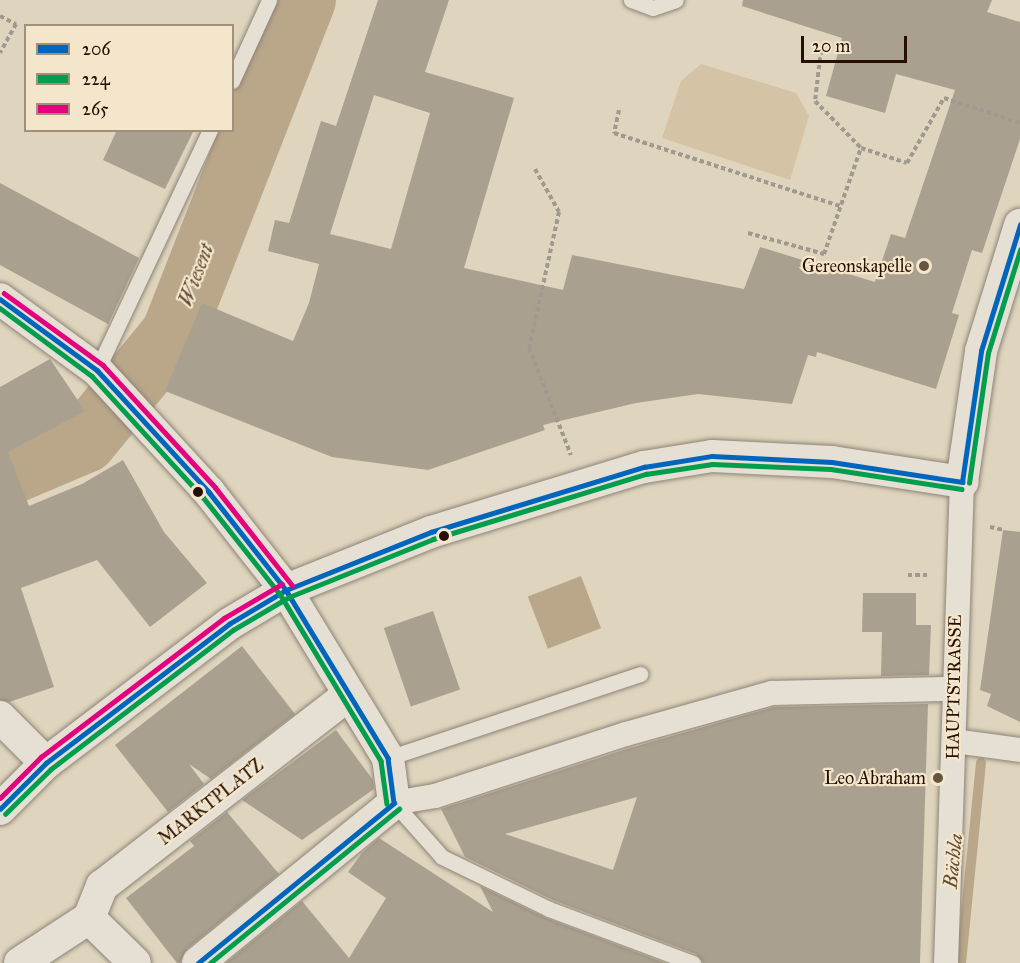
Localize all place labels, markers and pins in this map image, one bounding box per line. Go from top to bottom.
place label: Gereonskapelle [802,255,912,277]
marker: Gereonskapelle [917,259,931,273]
unlabelled marker [192,486,204,498]
unlabelled marker [438,530,450,542]
place label: Leo Abraham [824,767,926,789]
marker: Leo Abraham [931,771,945,785]

